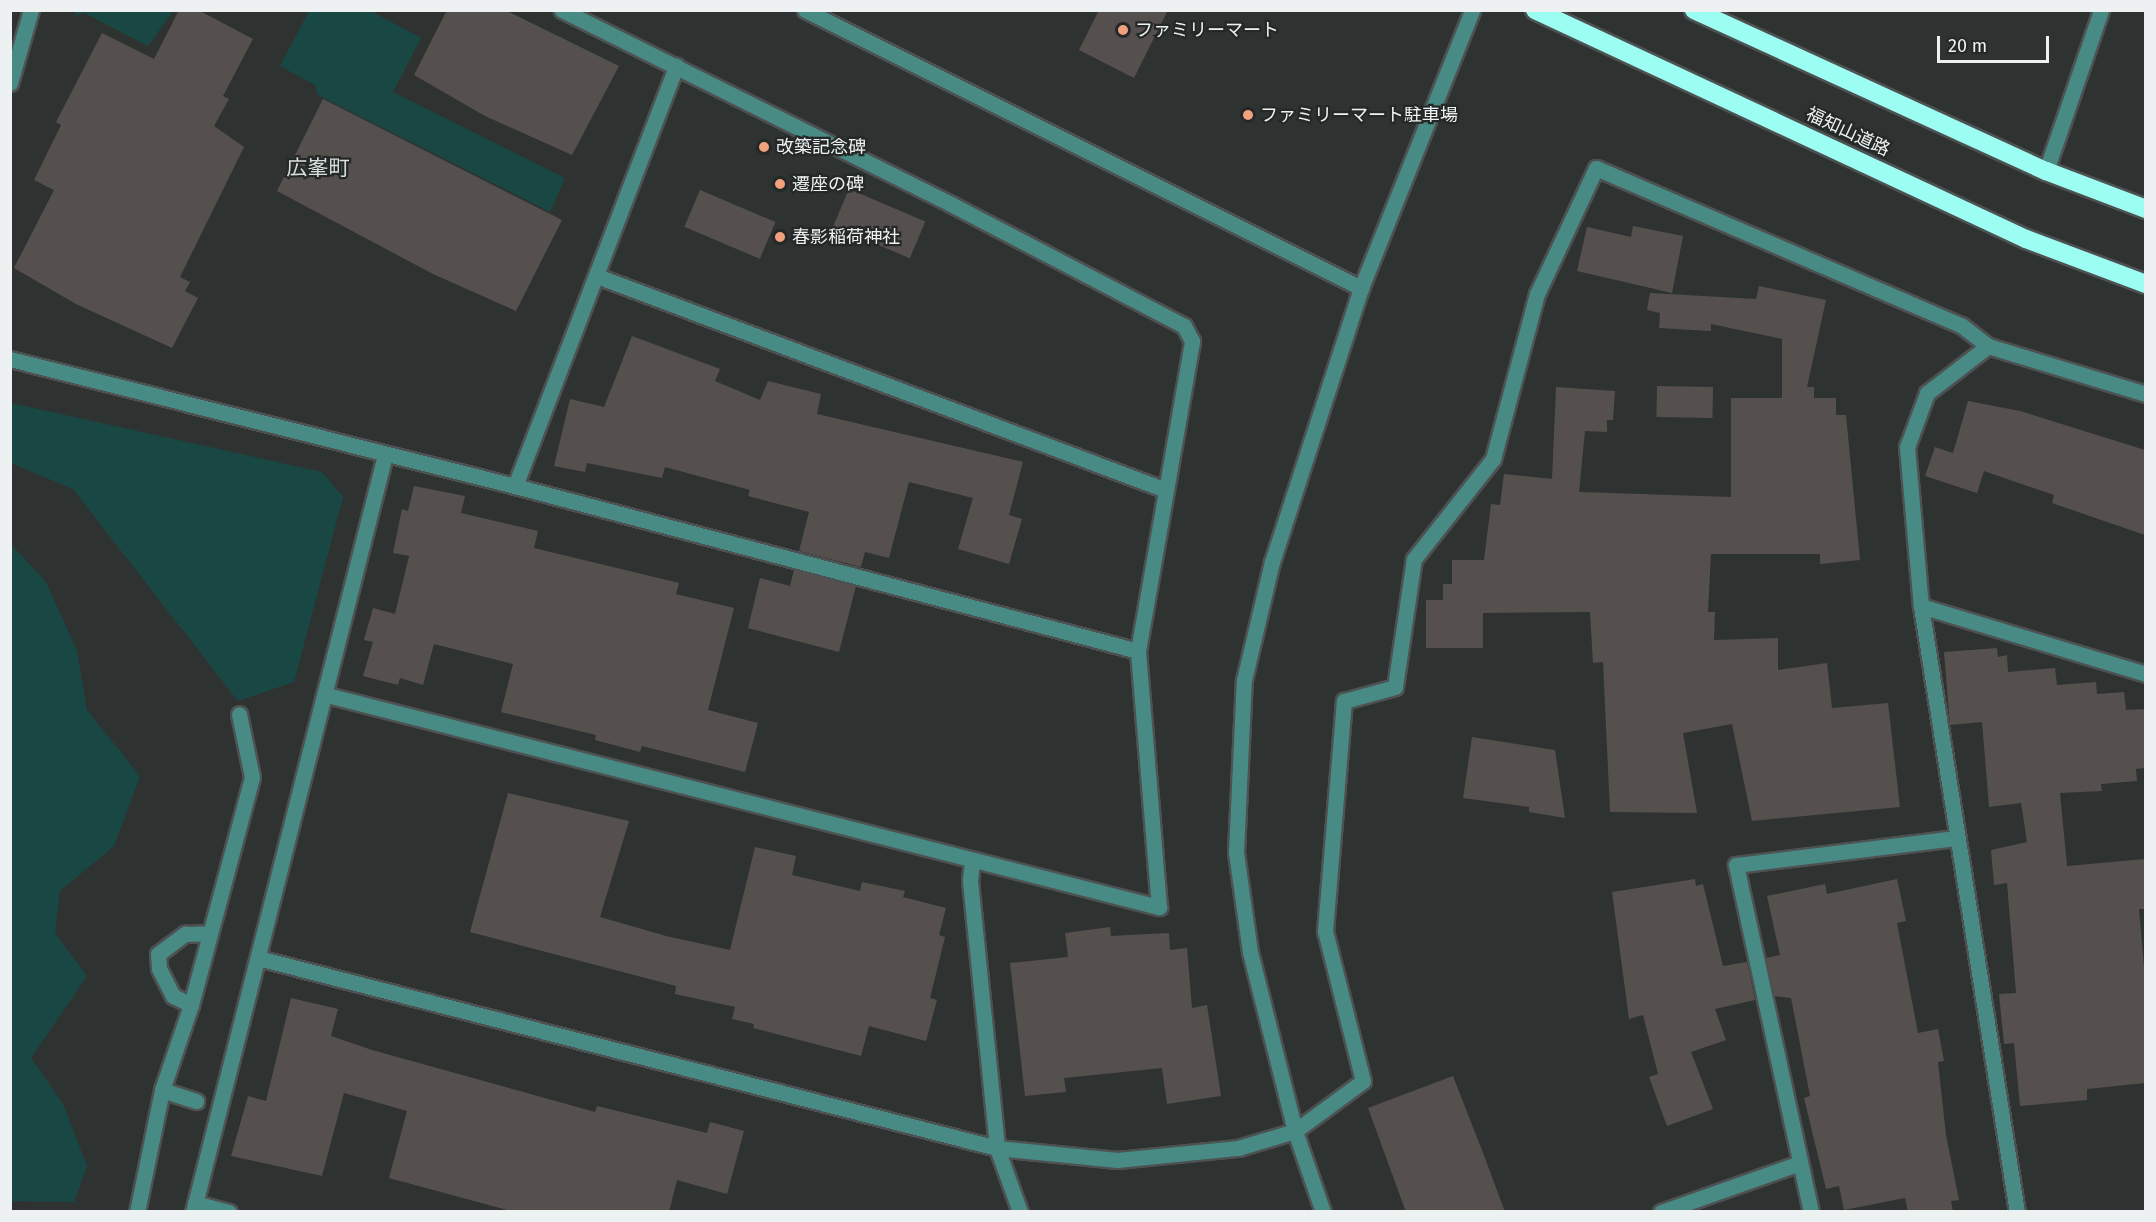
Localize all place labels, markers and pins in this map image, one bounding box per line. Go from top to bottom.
place label: ファミリーマート [1135,19,1279,41]
marker: ファミリーマート [1116,23,1130,37]
place label: ファミリーマート駐車場 [1260,104,1458,126]
marker: ファミリーマート駐車場 [1241,108,1255,122]
place label: 改築記念碑 [776,136,866,158]
marker: 改築記念碑 [757,140,771,154]
place label: 遷座の碑 [792,173,864,195]
marker: 遷座の碑 [773,177,787,191]
place label: 春影稲荷神社 [792,226,900,248]
marker: 春影稲荷神社 [773,230,787,244]

